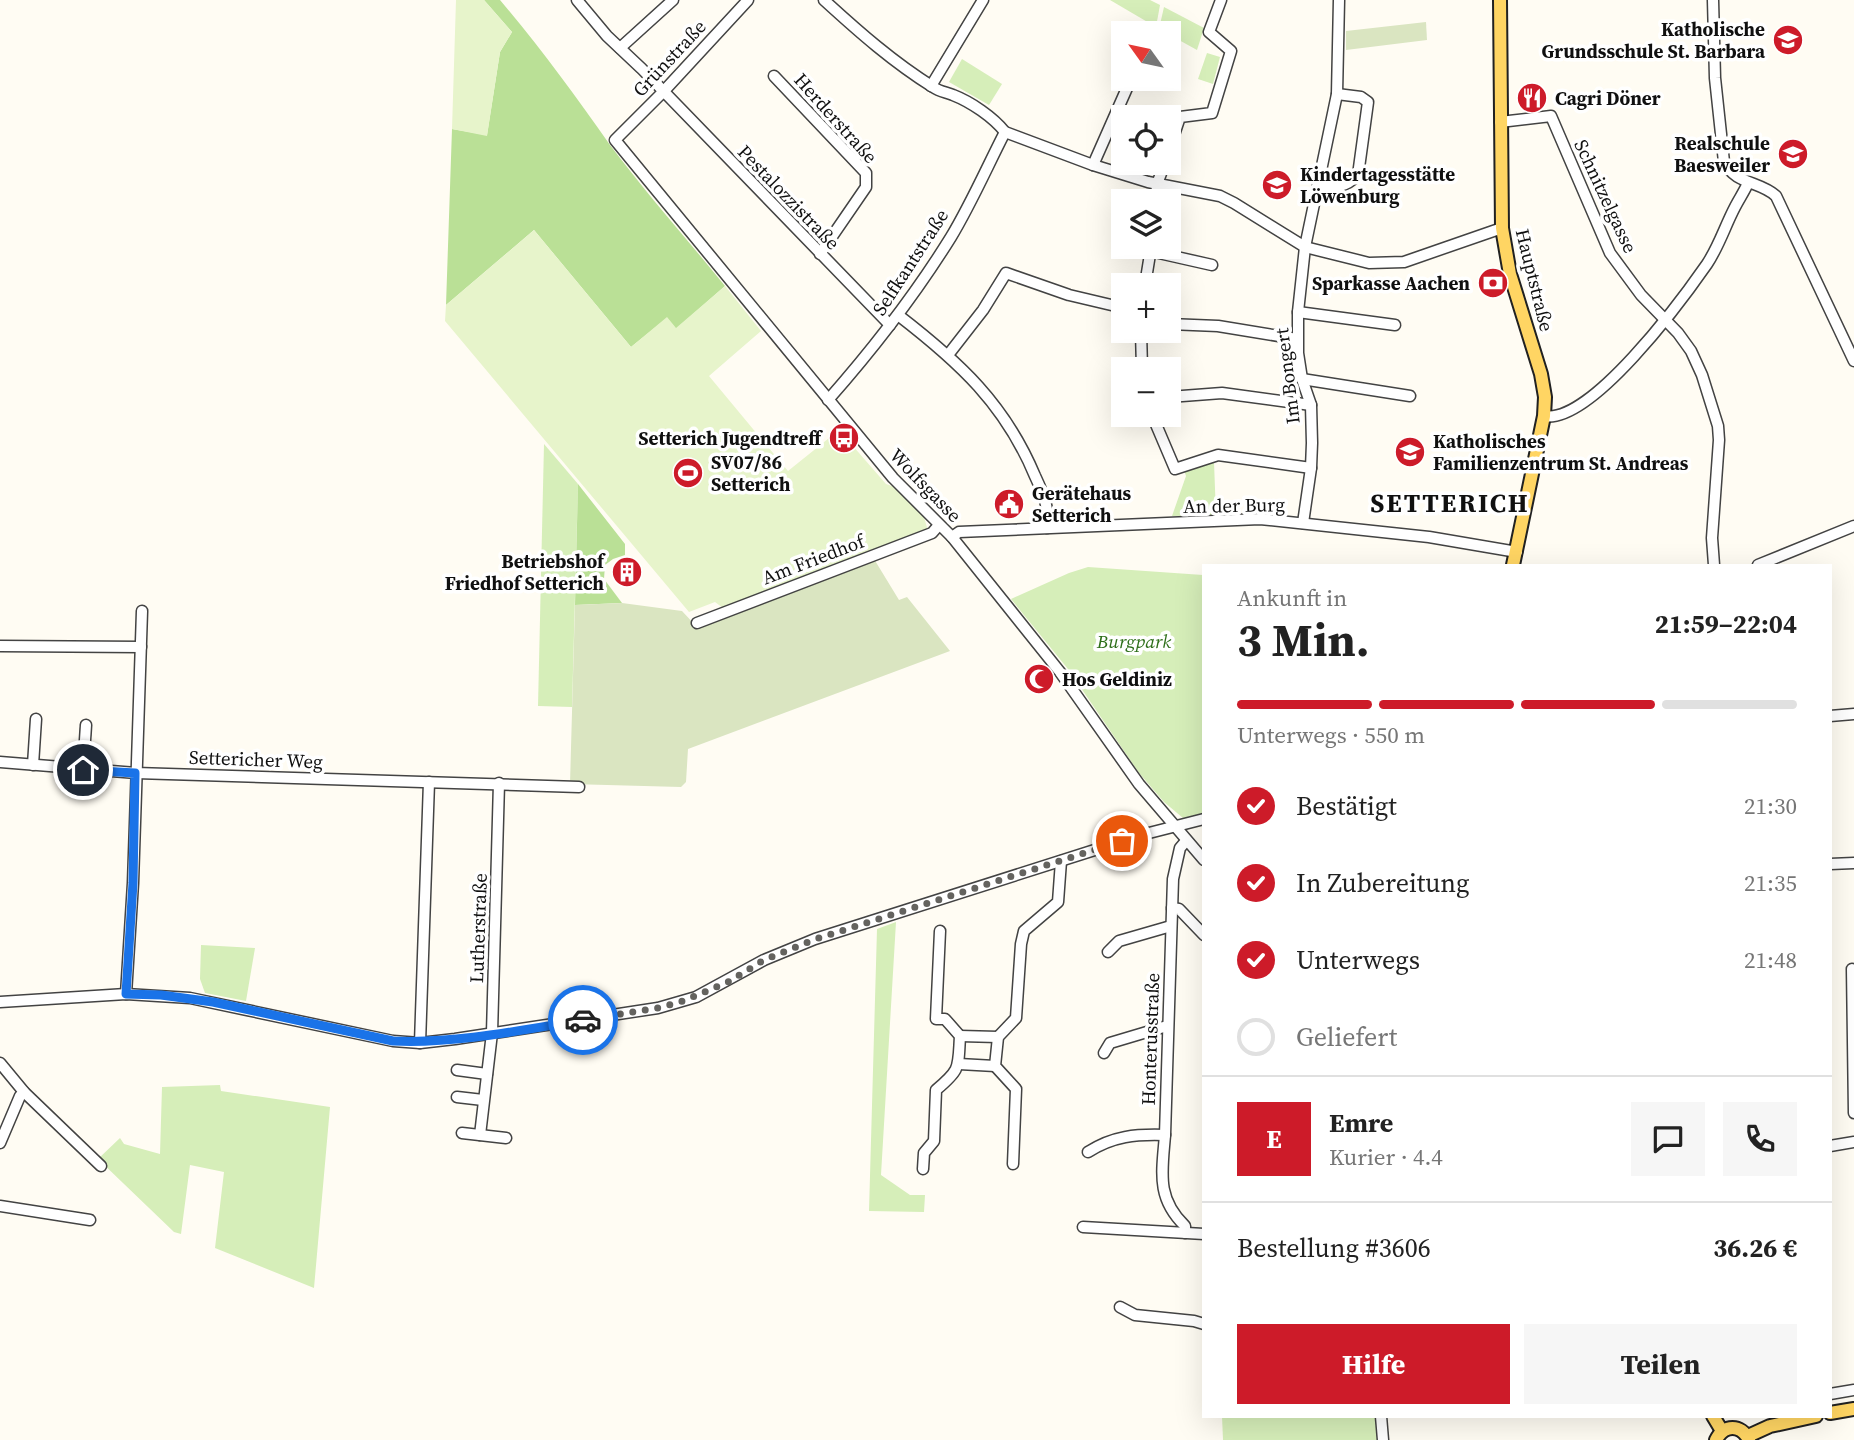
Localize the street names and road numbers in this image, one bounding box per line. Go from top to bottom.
street label: Grünstraße [627,14,711,102]
street label: Herderstraße [788,67,884,169]
street label: Schnitzelgasse [1568,135,1644,257]
street label: Pestalozzistraße [732,139,846,255]
street label: Selfkantstraße [866,204,954,320]
street label: Hauptstraße [1510,226,1560,334]
street label: Im Bongert [1268,326,1306,425]
street label: Wolfsgasse [884,442,968,528]
street label: An der Burg [1183,491,1285,519]
street label: Am Friedhof [758,527,870,590]
street label: Settericher Weg [189,744,323,774]
street label: Lutherstraße [463,873,493,983]
street label: Honterusstraße [1135,972,1165,1106]

